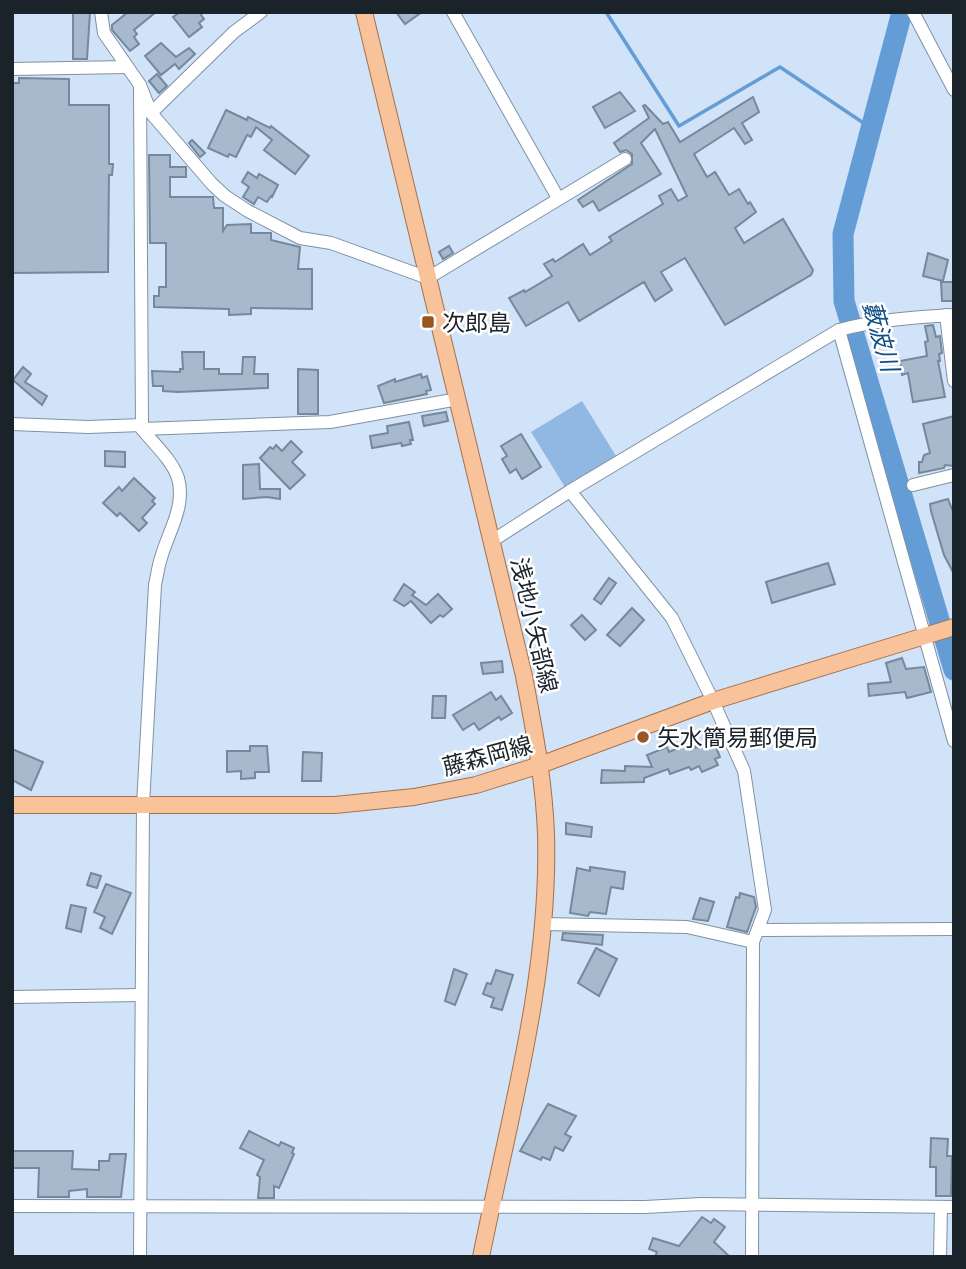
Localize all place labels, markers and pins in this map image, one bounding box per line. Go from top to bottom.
place label: 次郎島 [442,306,511,338]
marker: 次郎島 [420,314,436,330]
place label: 矢水簡易郵便局 [657,721,818,753]
marker: 矢水簡易郵便局 [635,729,651,745]

